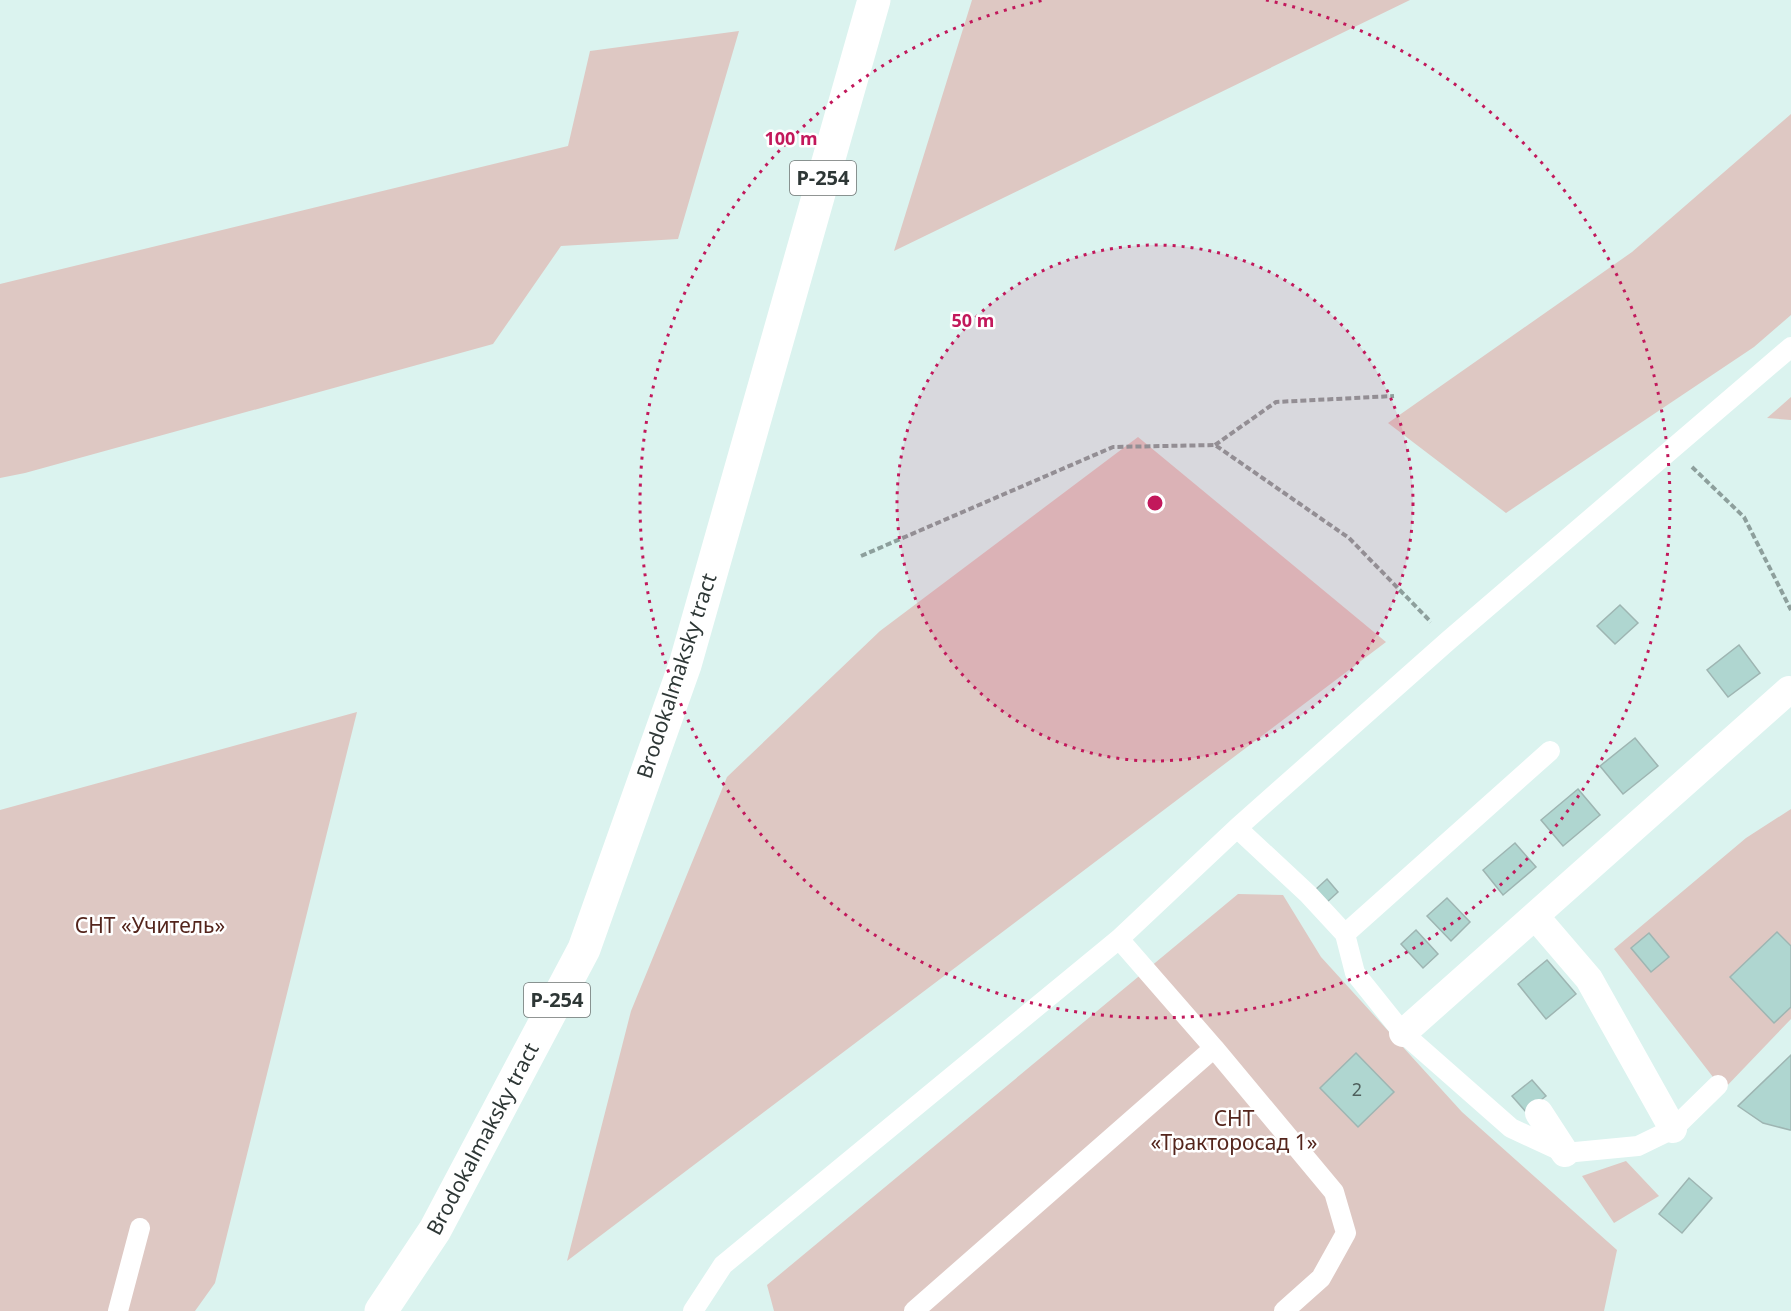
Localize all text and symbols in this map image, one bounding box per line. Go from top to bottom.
text: 100 m [764,126,818,150]
road number: Р-254 [790,161,856,195]
text: 50 m [952,308,994,332]
centre of rings [1145,493,1165,513]
street label: Brodokalmaksky tract [630,569,723,782]
park label: СНТ «Учитель» [75,911,225,939]
road number: Р-254 [524,983,590,1017]
street label: Brodokalmaksky tract [420,1037,545,1240]
house number: 2 [1352,1077,1362,1101]
park label: СНТ «Тракторосад 1» [1151,1104,1317,1156]

